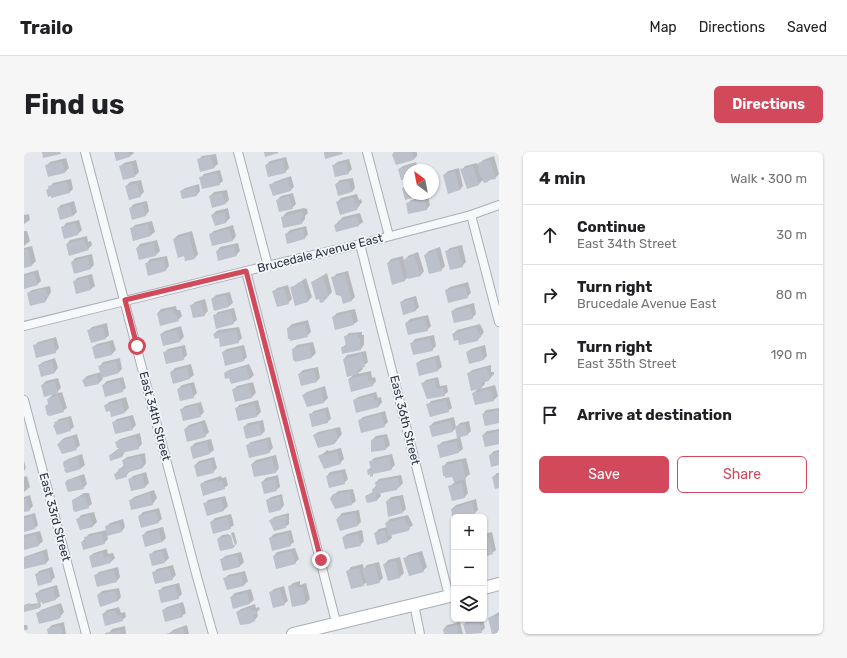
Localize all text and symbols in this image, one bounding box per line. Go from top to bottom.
text: Trailo [20,16,73,39]
text: Map [650,19,677,36]
text: Directions [699,19,765,36]
text: Saved [787,19,827,36]
button: Directions [714,86,823,123]
text: Find us [24,88,124,121]
north arrow [403,164,439,200]
text: 4 min [539,168,586,188]
text: Walk · 300 m [730,171,807,186]
text: Continue [577,218,646,236]
icon: ahead [539,224,561,246]
text: 30 m [776,227,807,242]
street label: Brucedale Avenue East [256,231,384,275]
text: East 34th Street [577,236,677,251]
text: Turn right [577,278,652,296]
icon: right [539,284,561,306]
text: 80 m [776,287,807,302]
text: Brucedale Avenue East [577,296,717,311]
route start [128,337,146,355]
text: Turn right [577,338,652,356]
icon: right [539,344,561,366]
text: 190 m [771,347,807,362]
text: East 35th Street [577,356,676,371]
street label: East 34th Street [136,370,174,463]
street label: East 36th Street [387,374,423,466]
icon: arrive [539,404,561,426]
text: Arrive at destination [577,406,732,424]
button: Save [539,456,669,493]
button: Share [677,456,807,493]
street label: East 33rd Street [36,471,74,563]
map controls [451,514,487,622]
button: + [451,514,487,550]
button: − [451,550,487,586]
route end [312,551,330,569]
button: layers [451,586,487,622]

